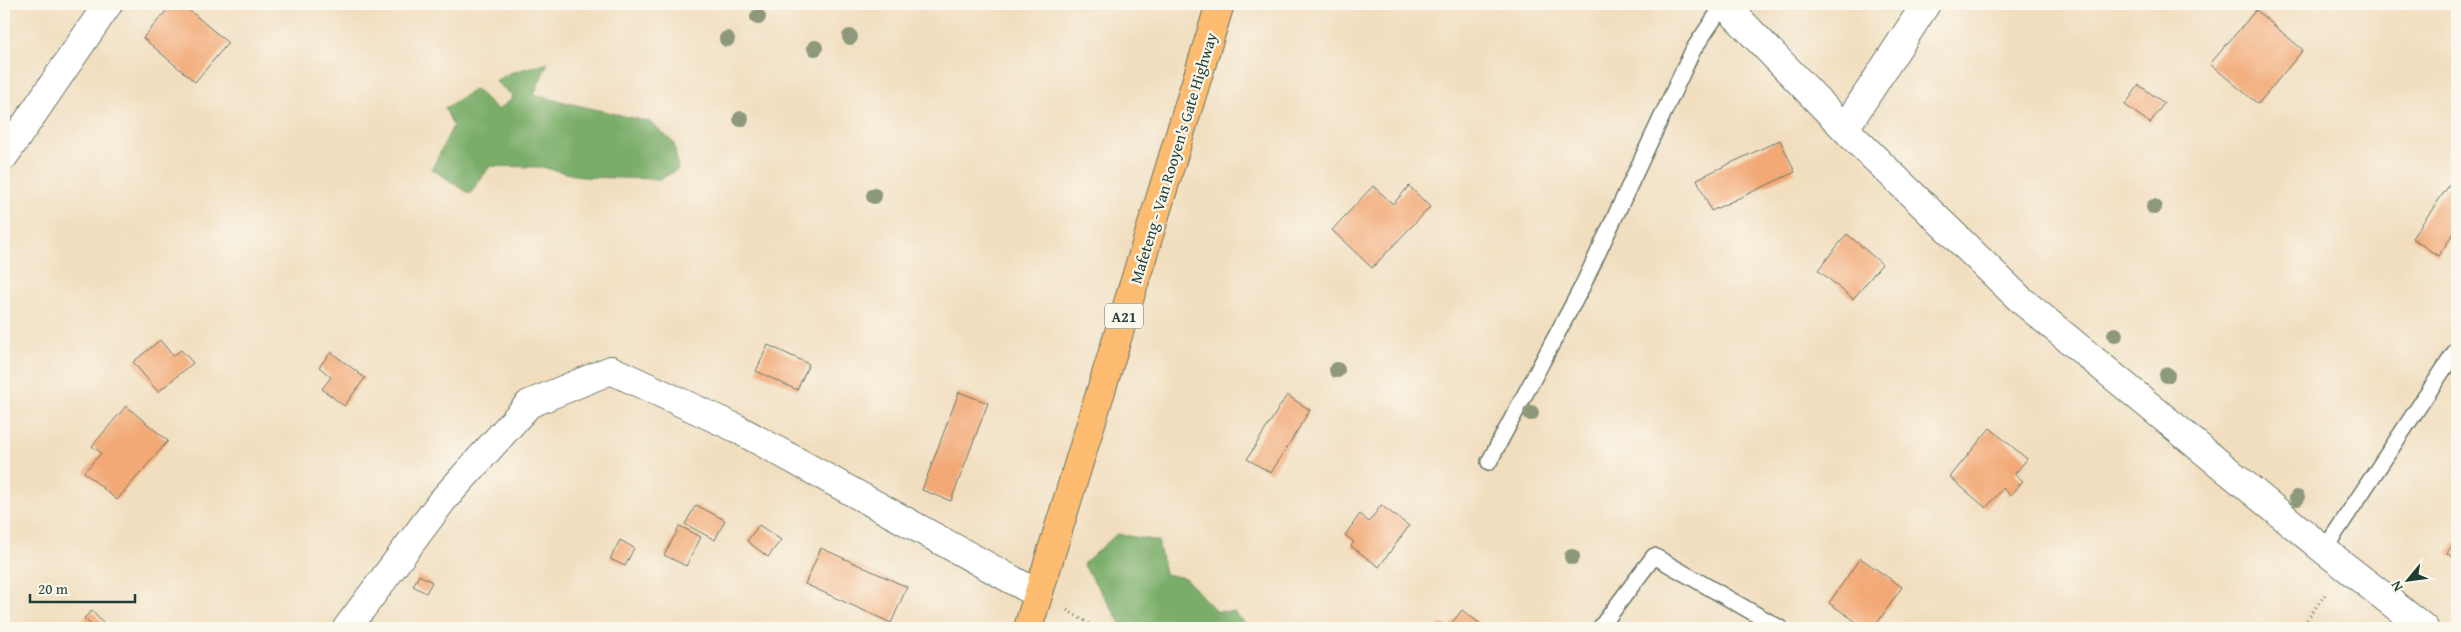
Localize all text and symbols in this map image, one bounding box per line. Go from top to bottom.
street label: Mafeteng - Van Rooyen's Gate Highway [1123,29,1223,287]
road number: A21 [1105,304,1143,328]
north arrow [2384,554,2434,604]
scale bar [30,572,135,604]
text: N [2385,577,2408,595]
text: 20 m [38,578,69,599]

